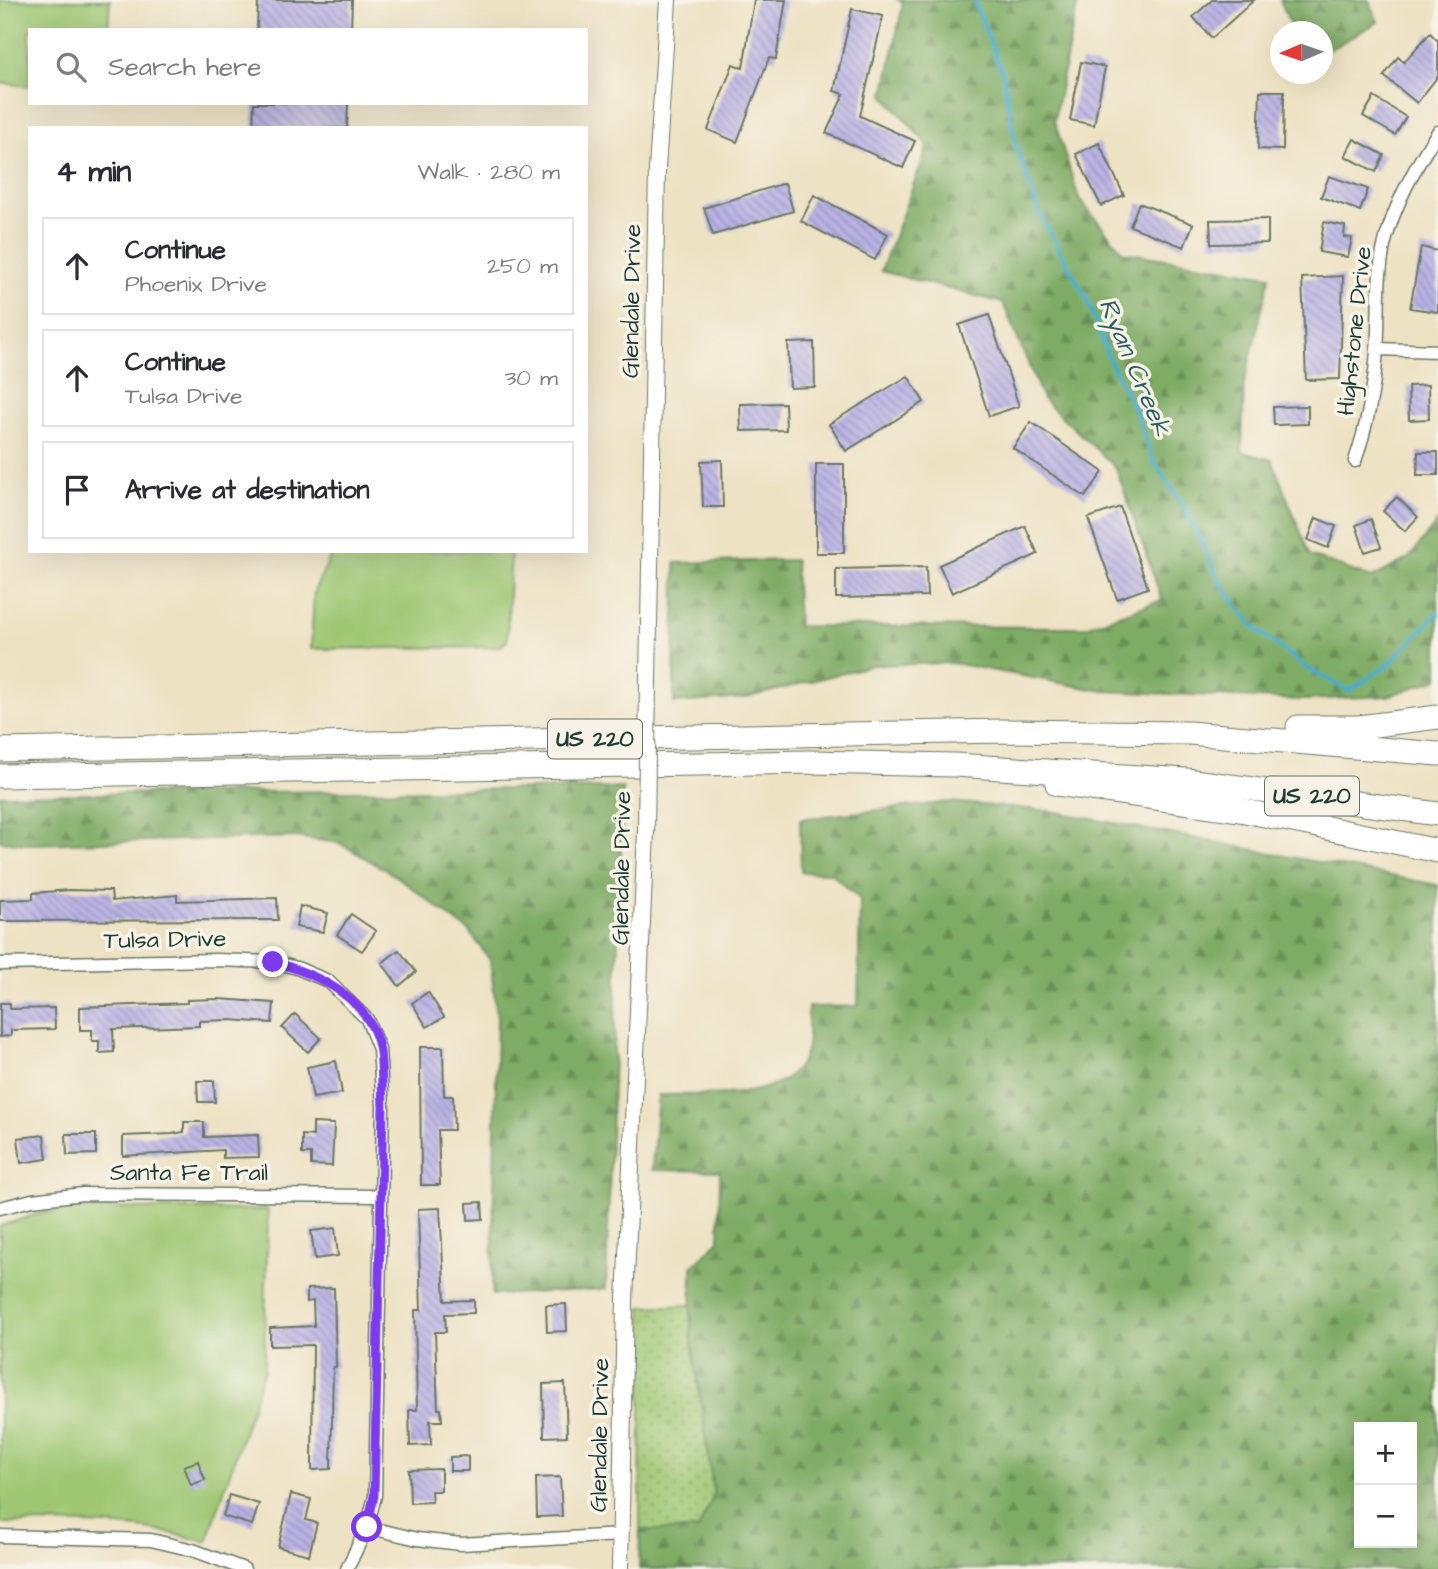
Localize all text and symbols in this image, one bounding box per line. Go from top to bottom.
north arrow [1270,21,1333,84]
search box [28,28,588,105]
icon: search [52,48,90,86]
text: Search here [108,49,261,85]
text: 4 min [56,151,131,193]
text: Walk · 280 m [418,156,560,188]
street label: Glendale Drive [614,224,650,378]
text: Continue [125,232,226,268]
street label: Highstone Drive [1329,245,1382,417]
icon: ahead [58,247,96,285]
text: 250 m [487,250,558,282]
text: Phoenix Drive [125,268,267,300]
water label: Ryan Creek [1089,293,1181,443]
text: Continue [125,344,226,380]
icon: ahead [58,359,96,397]
text: 30 m [505,362,558,394]
text: Tulsa Drive [125,380,243,412]
icon: arrive [58,471,96,509]
text: Arrive at destination [125,472,370,508]
road number: US 220 [548,720,642,758]
road number: US 220 [1265,776,1359,816]
street label: Glendale Drive [604,791,640,945]
street label: Tulsa Drive [103,922,227,958]
route end [257,946,288,977]
street label: Santa Fe Trail [110,1156,268,1190]
street label: Glendale Drive [582,1358,618,1512]
map controls [1354,1422,1417,1548]
button: + [1354,1422,1417,1485]
button: − [1354,1485,1417,1548]
route start [351,1511,382,1542]

